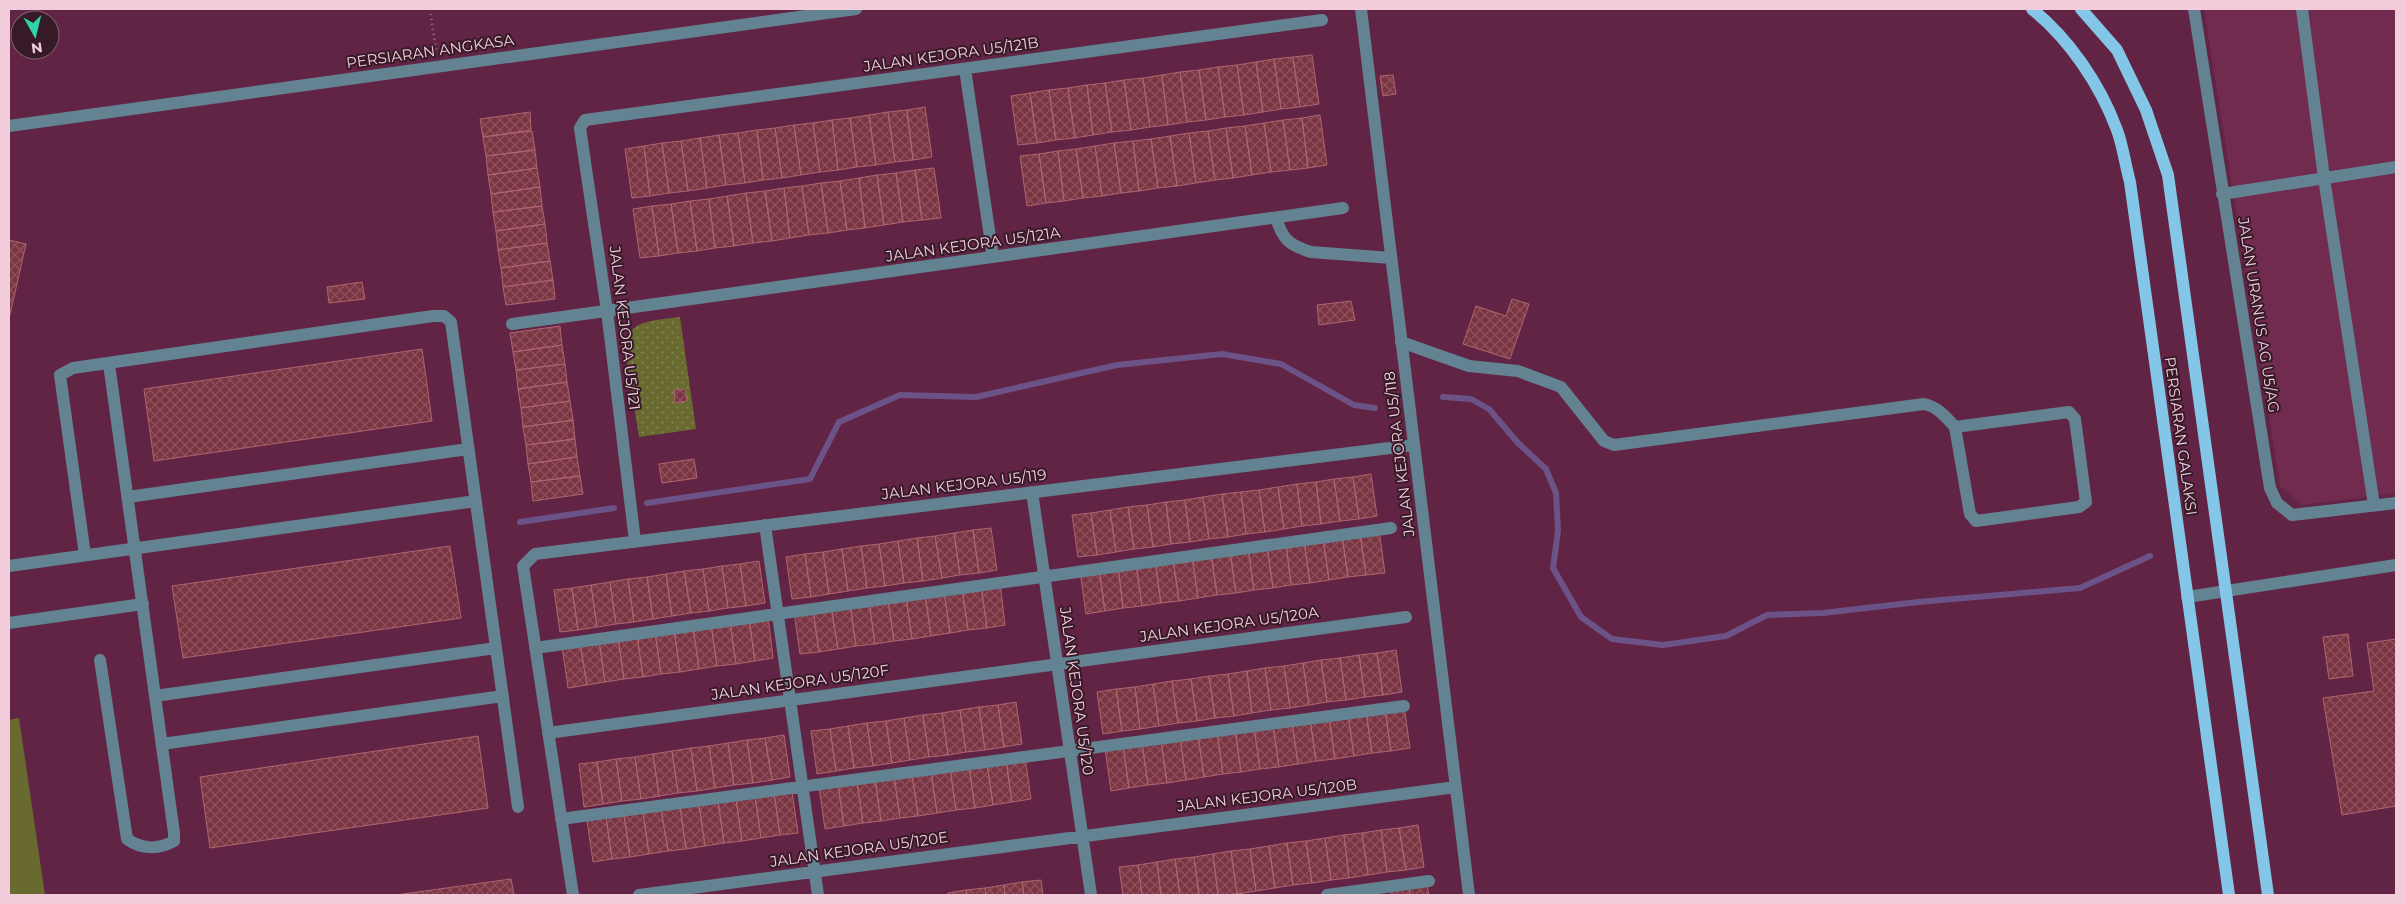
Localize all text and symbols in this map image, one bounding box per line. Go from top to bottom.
north arrow [10,10,60,60]
street label: PERSIARAN ANGKASA [345,30,515,72]
street label: JALAN KEJORA U5/121B [861,32,1040,76]
text: N [30,38,44,58]
street label: JALAN URANUS AG U5/AG [2234,215,2284,414]
street label: JALAN KEJORA U5/121A [884,222,1062,266]
street label: JALAN KEJORA U5/121 [605,244,645,411]
street label: PERSIARAN GALAKSI [2160,356,2202,516]
street label: JALAN KEJORA U5/118 [1379,370,1419,539]
street label: JALAN KEJORA U5/119 [880,464,1047,504]
street label: JALAN KEJORA U5/120A [1137,602,1320,646]
street label: JALAN KEJORA U5/120 [1056,605,1098,776]
street label: JALAN KEJORA U5/120F [709,660,890,704]
street label: JALAN KEJORA U5/120B [1175,775,1358,816]
street label: JALAN KEJORA U5/120E [768,827,949,871]

